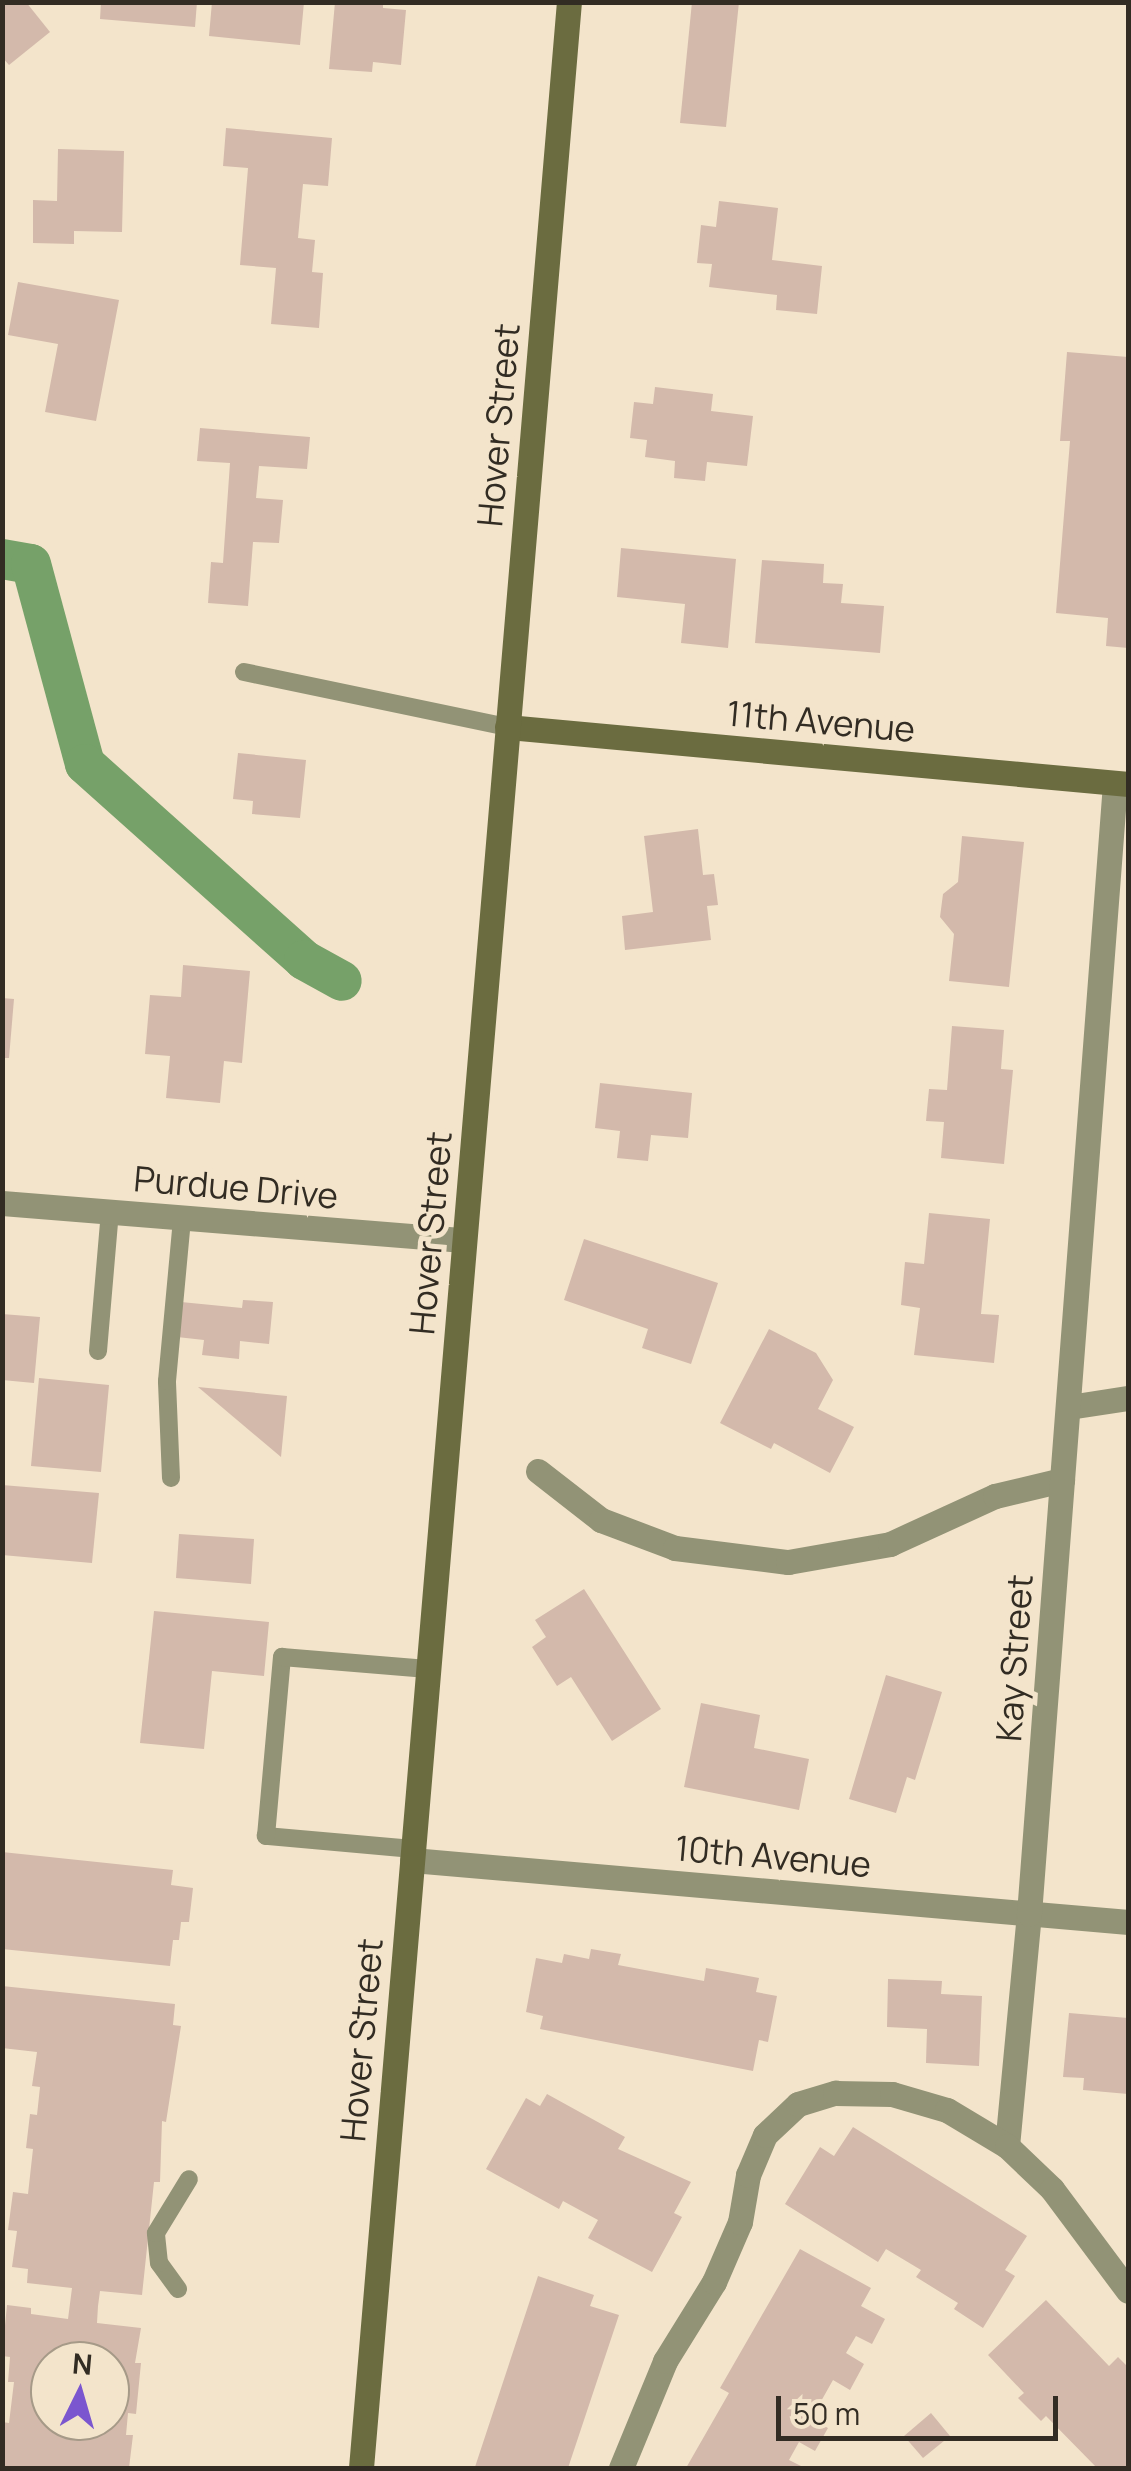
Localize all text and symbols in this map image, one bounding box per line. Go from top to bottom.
street label: Hover Street [468,322,528,528]
street label: 11th Avenue [725,692,917,750]
street label: Hover Street [400,1130,460,1336]
street label: Purdue Drive [132,1157,340,1217]
street label: Kay Street [987,1573,1041,1743]
street label: 10th Avenue [673,1827,873,1885]
street label: Hover Street [331,1937,391,2143]
north arrow [30,2341,130,2441]
text: N [71,2343,94,2383]
scale bar [781,2376,1064,2438]
text: 50 m [793,2393,860,2434]

